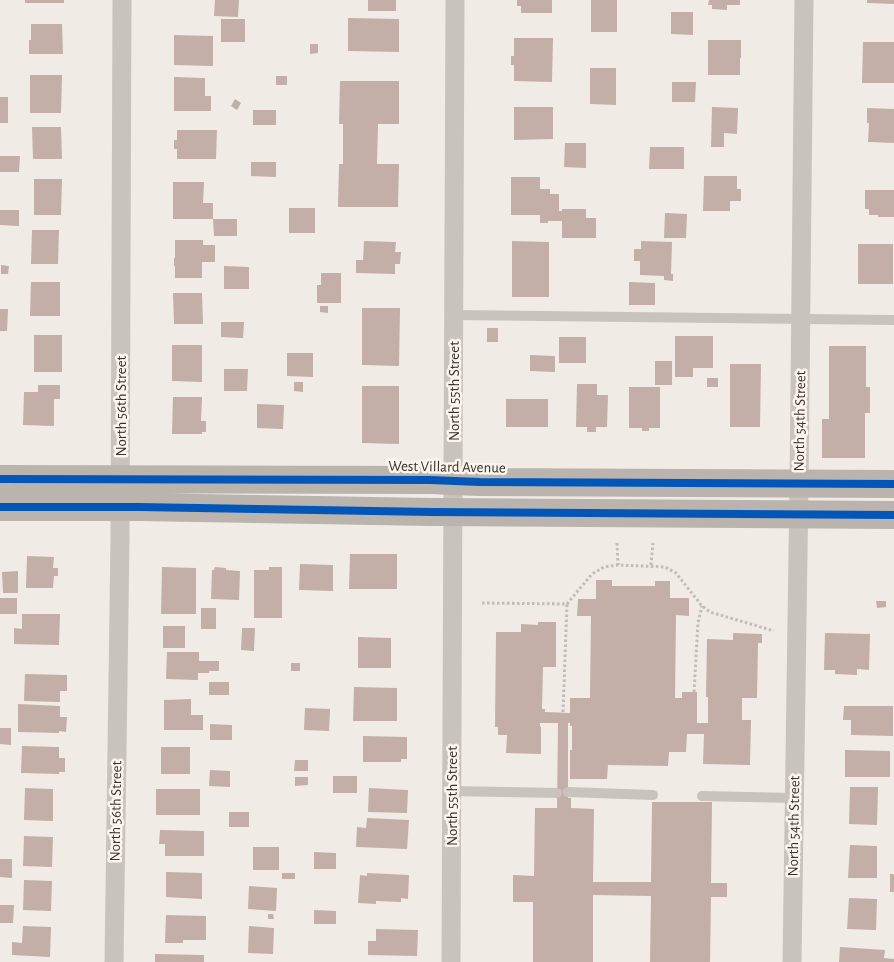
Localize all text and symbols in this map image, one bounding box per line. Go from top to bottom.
street label: North 55th Street [445,341,463,441]
street label: North 56th Street [112,356,130,456]
street label: North 54th Street [790,370,810,472]
street label: West Villard Avenue [388,457,506,477]
street label: North 55th Street [443,746,461,846]
street label: North 56th Street [106,760,126,862]
street label: North 54th Street [784,775,804,877]

